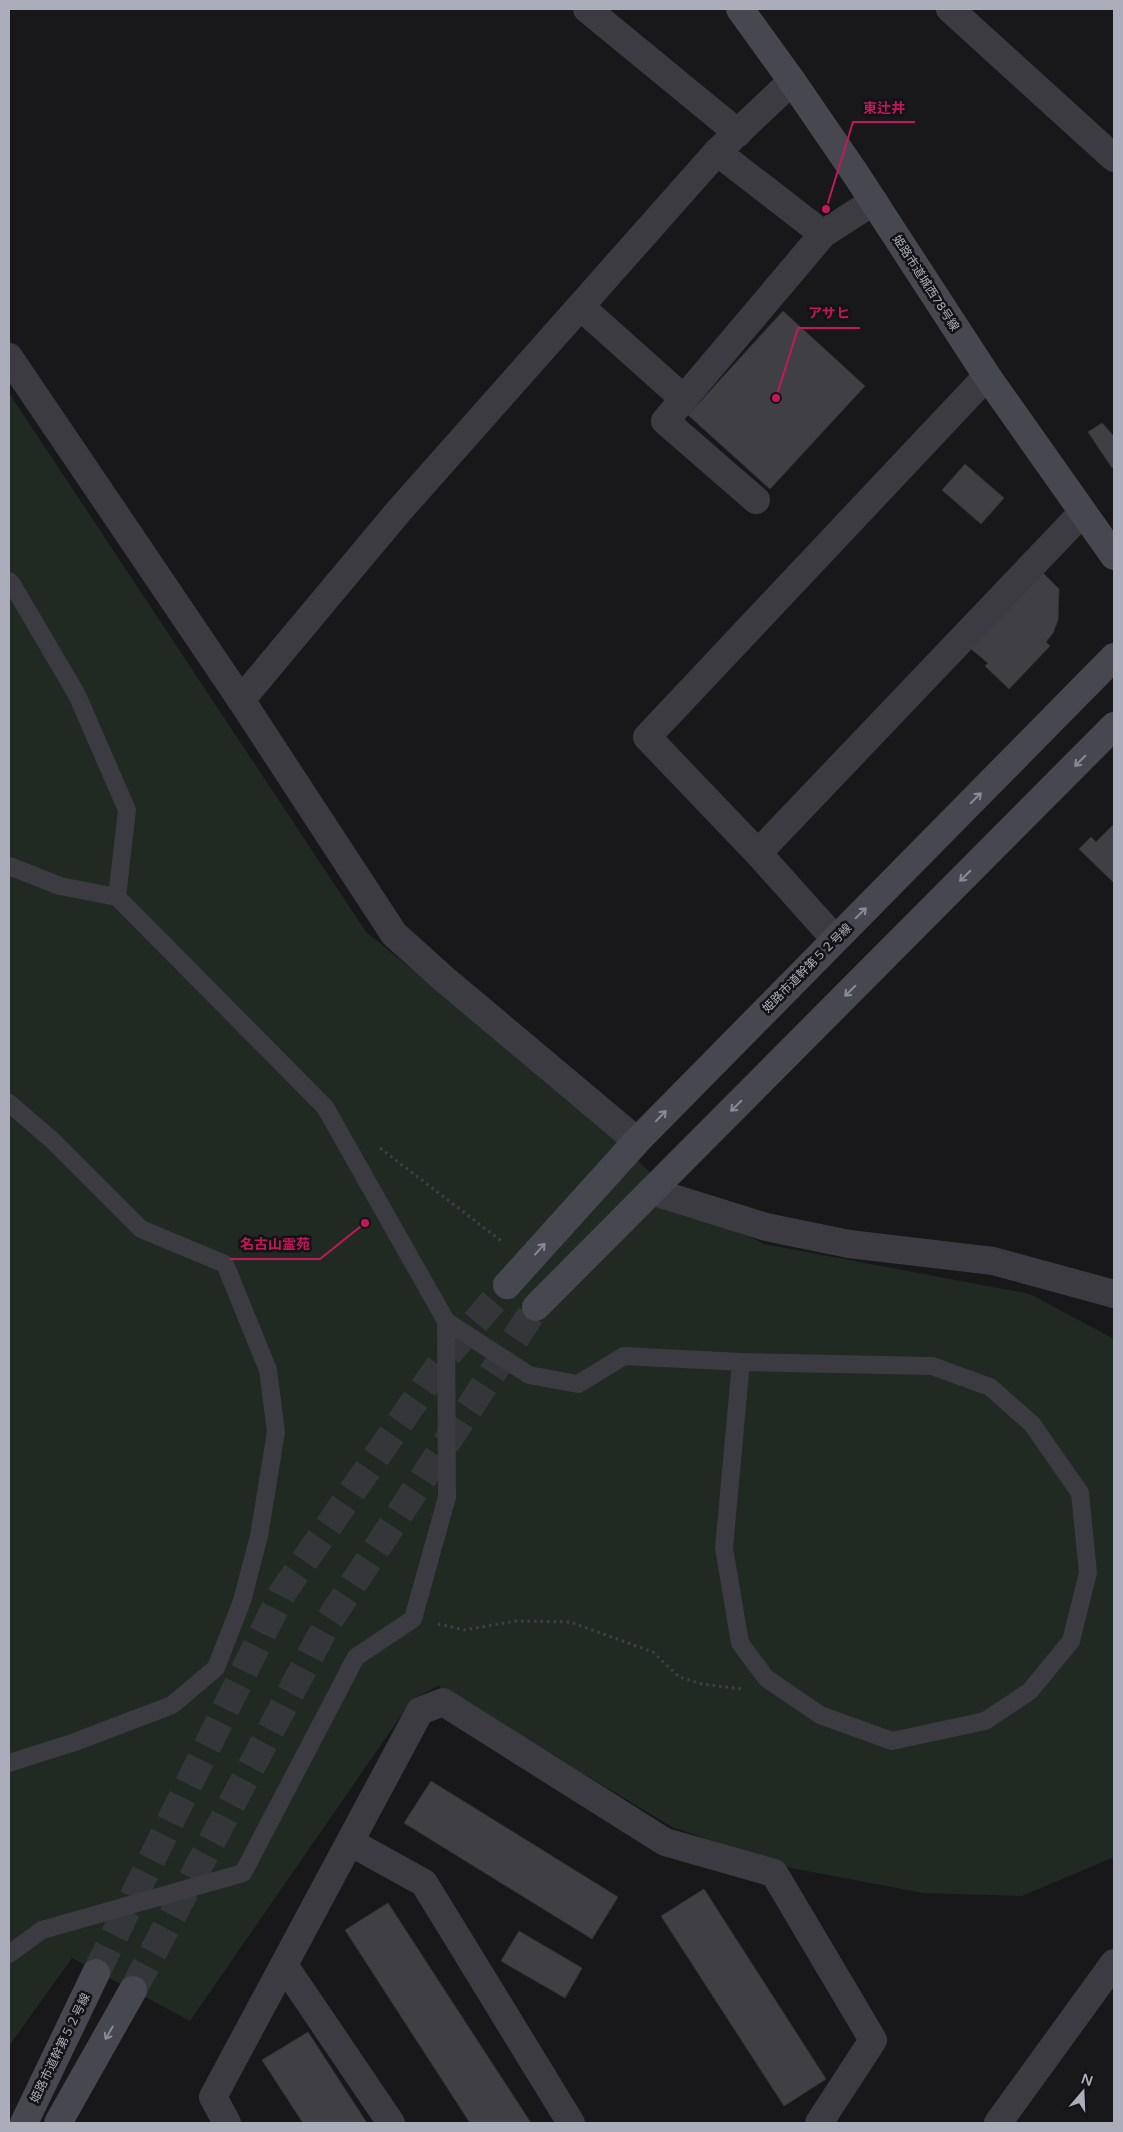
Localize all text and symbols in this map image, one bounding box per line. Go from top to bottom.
callout: 東辻井 [853,93,915,122]
text: 東辻井 [863,100,905,117]
street label: 姫路市道城西78号線 [890,233,962,333]
callout: アサヒ [798,299,860,328]
text: アサヒ [808,305,850,322]
one-way arrow [1074,755,1086,767]
one-way arrow [969,792,981,804]
one-way arrow [959,870,971,882]
one-way arrow [855,907,867,919]
street label: 姫路市道幹第５２号線 [760,921,854,1015]
one-way arrow [844,985,856,997]
one-way arrow [729,1100,742,1112]
one-way arrow [655,1110,668,1122]
callout: 名古山霊苑 [230,1230,320,1259]
text: 名古山霊苑 [240,1236,310,1253]
one-way arrow [534,1242,546,1255]
street label: 姫路市道幹第５２号線 [27,1991,93,2105]
one-way arrow [104,2025,113,2040]
north arrow [1058,2067,1108,2117]
text: N [1079,2070,1095,2090]

